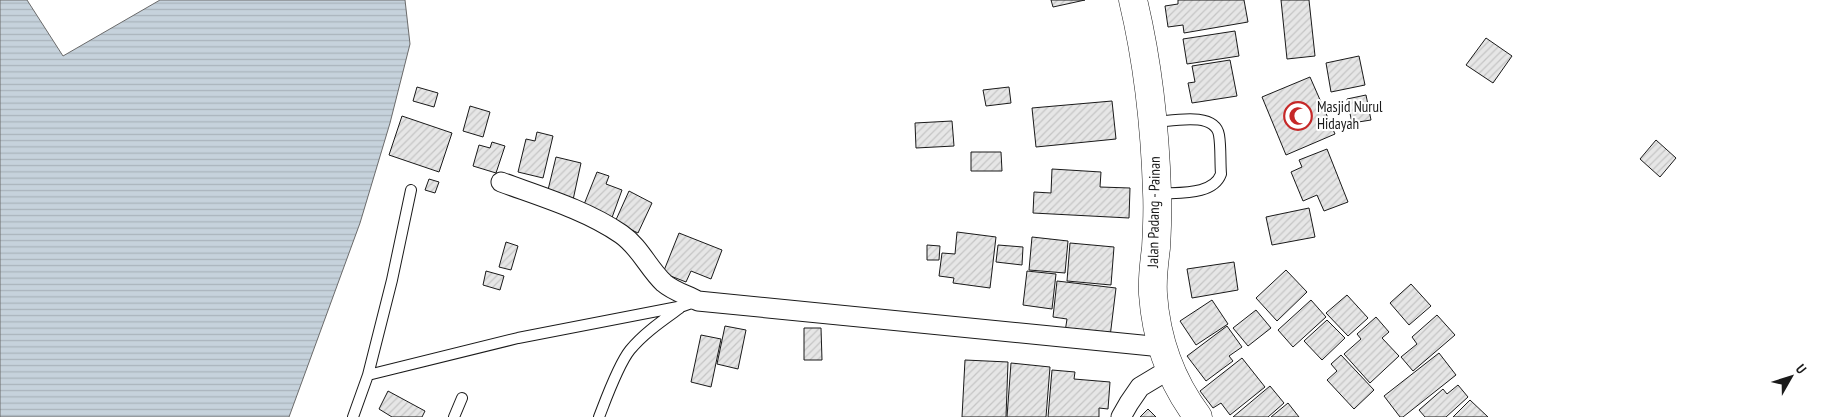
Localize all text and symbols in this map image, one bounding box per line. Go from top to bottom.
place label: Masjid Nurul Hidayah [1317,97,1383,133]
mosque icon: Masjid Nurul Hidayah [1283,101,1313,131]
street label: Jalan Padang - Painan [1143,156,1164,269]
north arrow [1766,352,1816,402]
text: U [1792,360,1810,377]

